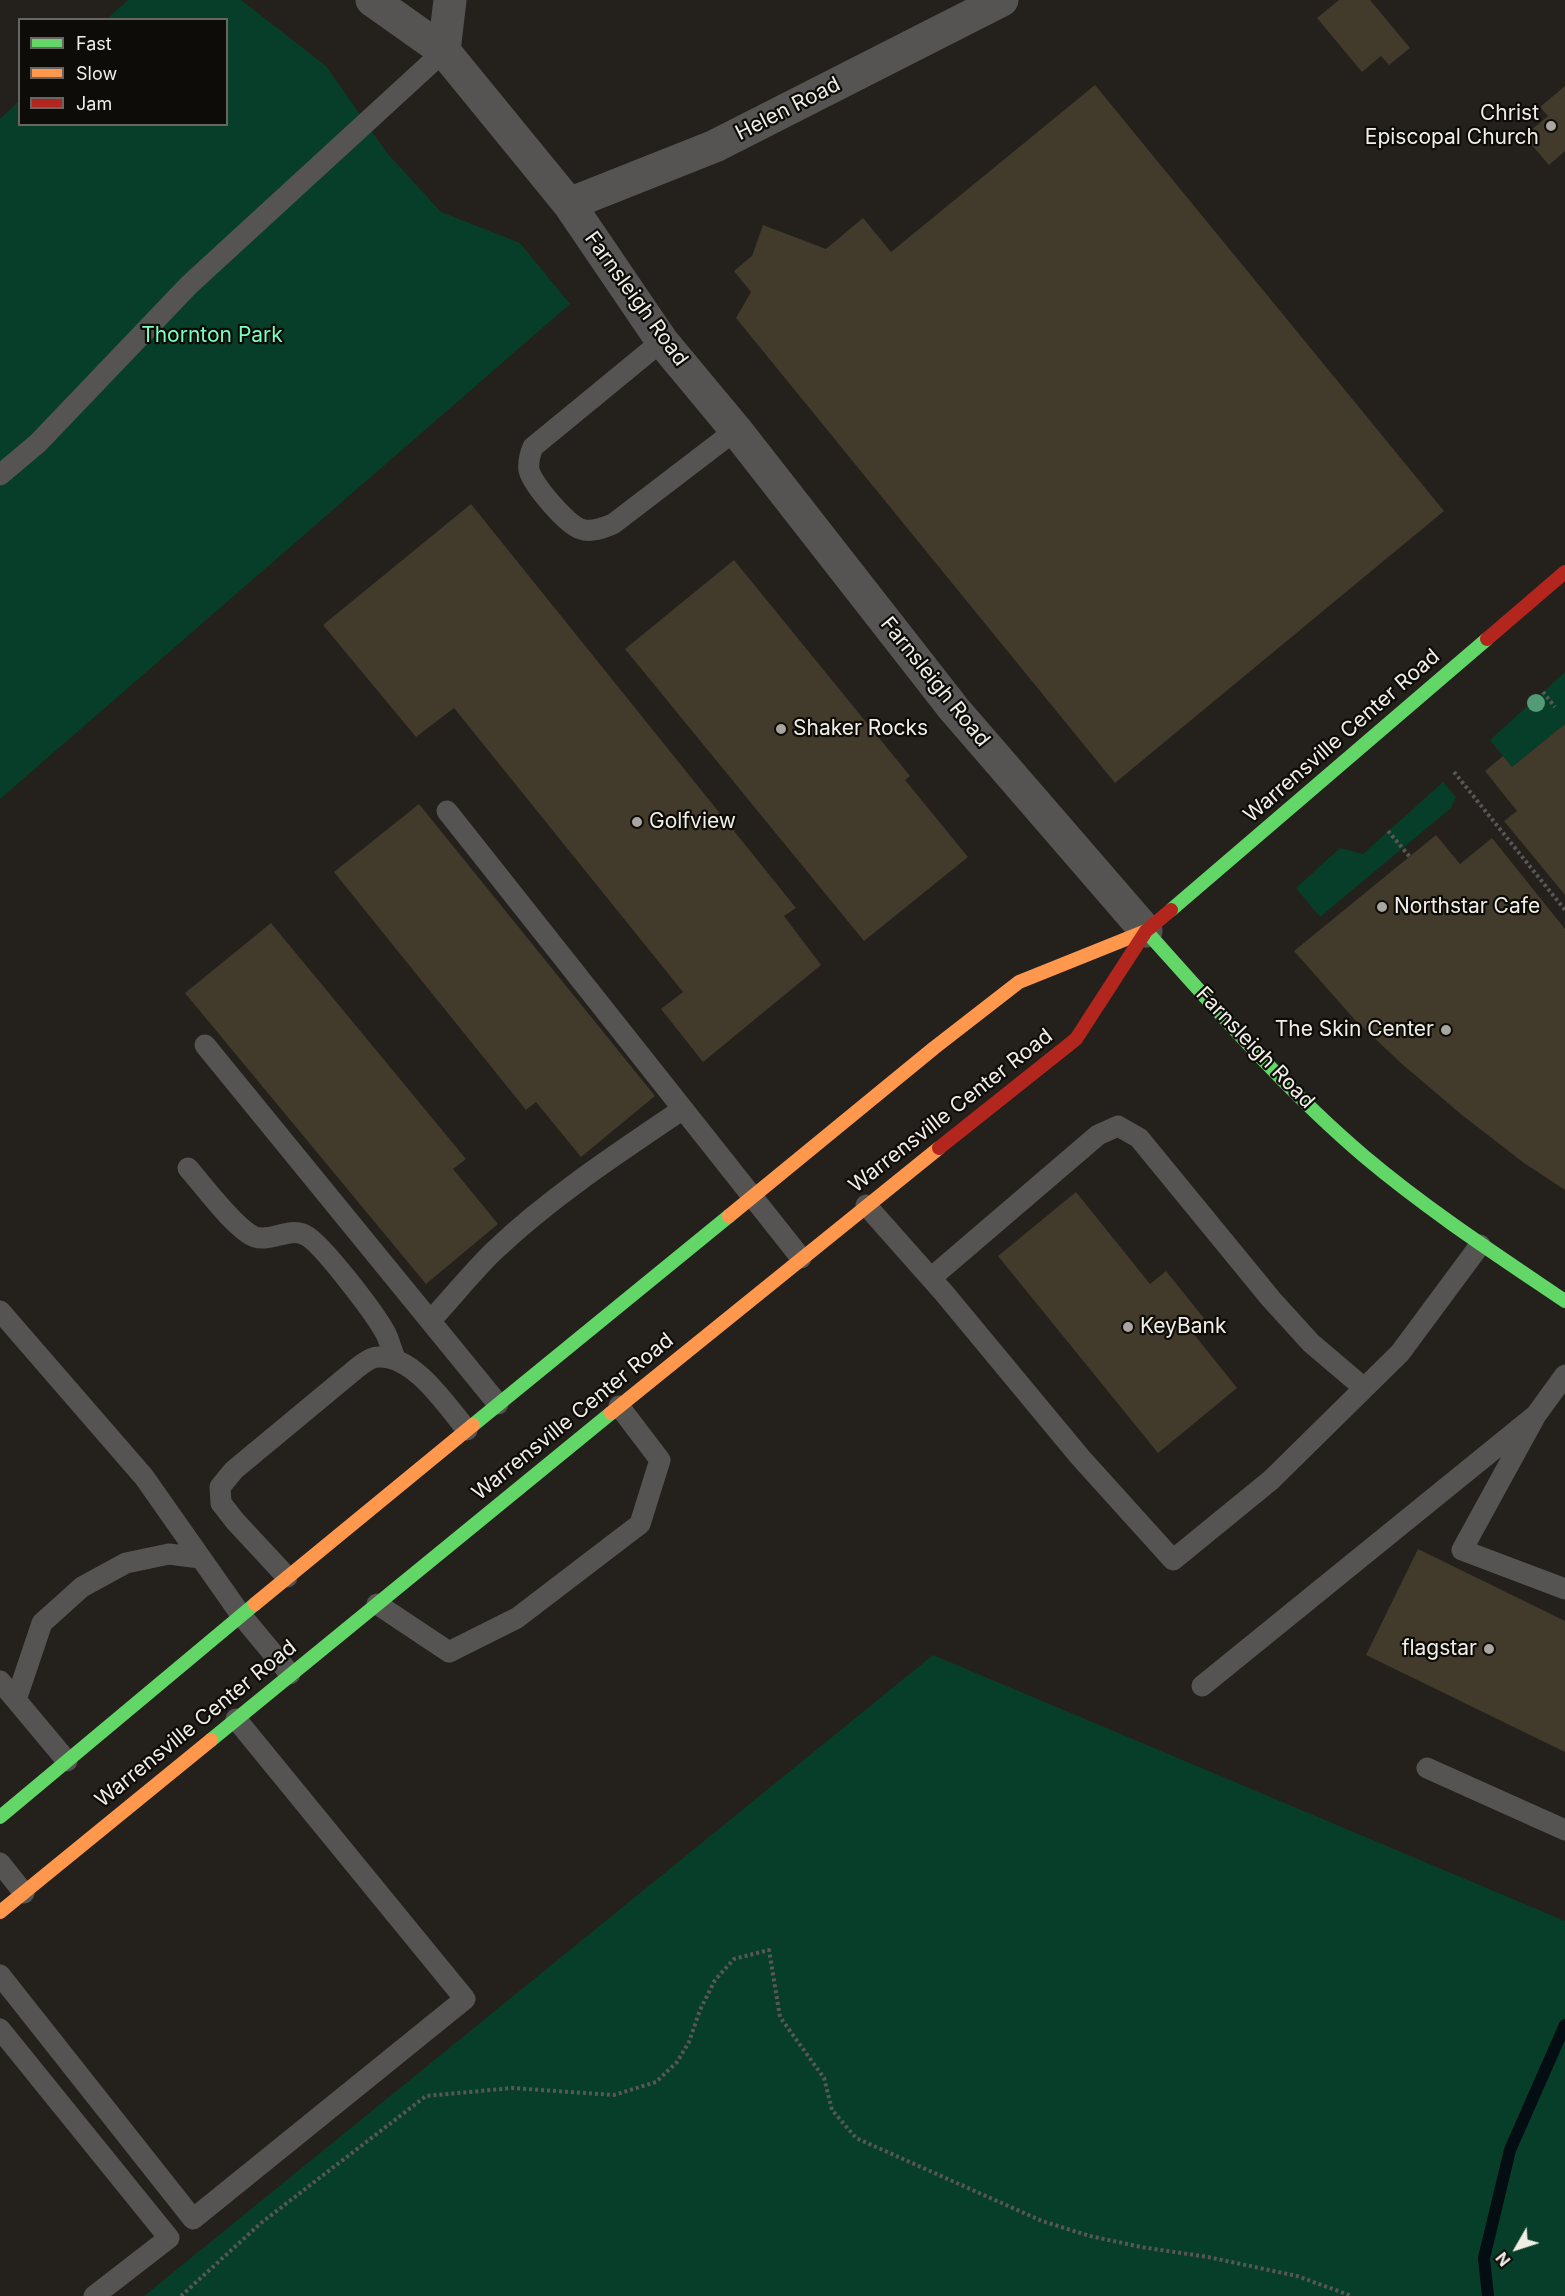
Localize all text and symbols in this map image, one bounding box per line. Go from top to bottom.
legend [18,18,228,126]
text: Fast [76,33,112,54]
text: Slow [76,63,117,84]
street label: Helen Road [731,72,845,146]
text: Jam [76,93,112,114]
place label: Christ Episcopal Church [1365,101,1539,151]
marker: Christ Episcopal Church [1544,119,1558,133]
street label: Farnsleigh Road [579,227,693,371]
park label: Thornton Park [141,323,283,349]
street label: Farnsleigh Road [875,612,995,752]
street label: Warrensville Center Road [1239,644,1445,828]
place label: Shaker Rocks [793,716,928,742]
marker: Shaker Rocks [774,722,788,736]
place label: Golfview [649,809,736,835]
marker: Golfview [630,815,644,829]
place label: Northstar Cafe [1394,894,1540,920]
marker: Northstar Cafe [1375,900,1389,914]
street label: Farnsleigh Road [1190,982,1320,1114]
place label: The Skin Center [1275,1017,1434,1043]
marker: The Skin Center [1439,1023,1453,1037]
street label: Warrensville Center Road [844,1024,1058,1198]
place label: KeyBank [1140,1314,1226,1340]
marker: KeyBank [1121,1320,1135,1334]
street label: Warrensville Center Road [467,1328,679,1506]
street label: Warrensville Center Road [90,1635,302,1813]
place label: flagstar [1402,1636,1477,1662]
marker: flagstar [1482,1642,1496,1656]
north arrow [1487,2218,1547,2278]
text: N [1491,2248,1515,2270]

